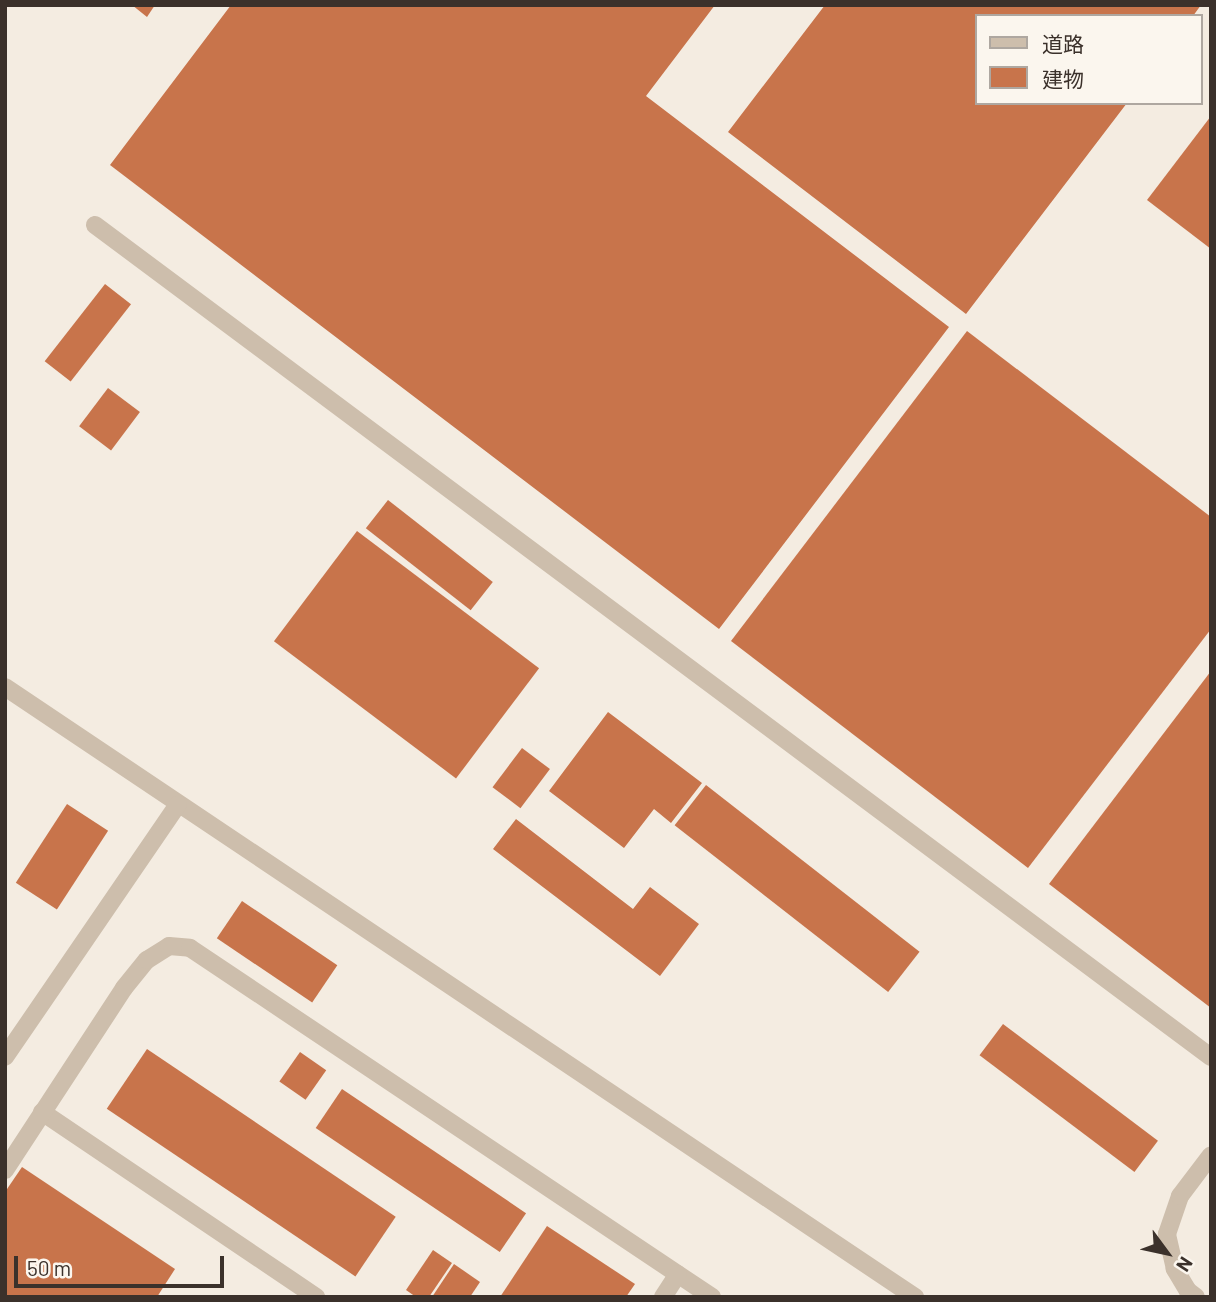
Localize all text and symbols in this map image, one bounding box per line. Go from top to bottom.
legend [974,14,1202,105]
text: 道路 [1042,31,1084,56]
text: 建物 [1042,66,1084,91]
north arrow [1132,1218,1202,1288]
scale bar [18,1242,228,1286]
text: N [1172,1253,1198,1276]
text: 50 m [27,1255,71,1280]

